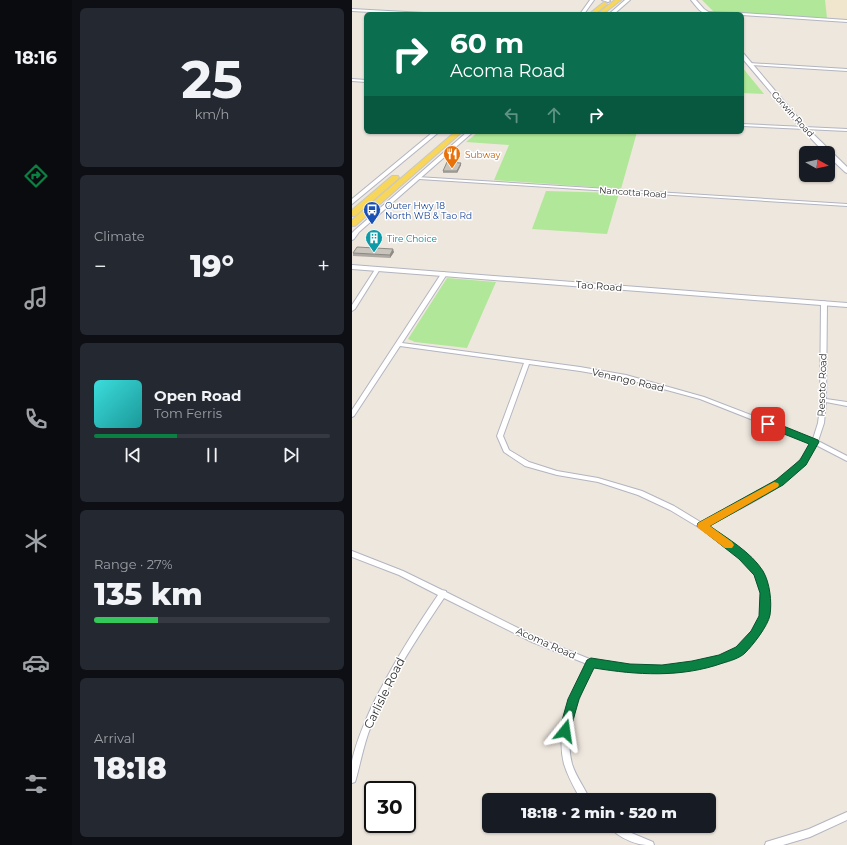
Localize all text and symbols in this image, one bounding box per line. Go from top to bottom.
text: 60 m [450,26,524,60]
icon: right [384,28,436,80]
text: 18:16 [15,47,57,69]
text: 25 [181,48,243,111]
text: Acoma Road [450,60,566,82]
street label: Corwin Road [770,89,816,139]
icon: left [501,104,523,126]
icon: ahead [543,104,565,126]
icon: right [585,104,607,126]
text: km/h [195,106,229,122]
restaurant icon: Subway [442,144,462,169]
north arrow [799,146,835,182]
map controls [799,146,835,182]
place label: Subway [465,149,500,160]
icon: directions [22,162,50,190]
street label: Nancotta Road [599,184,667,200]
bus stop icon: Outer Hwy 18 North WB & Tao Rd [362,200,382,225]
place label: Outer Hwy 18 North WB & Tao Rd [385,200,472,221]
text: Climate [94,228,145,244]
building icon: Tire Choice [364,228,384,253]
place label: Tire Choice [387,233,437,244]
text: 19° [190,248,234,285]
text: − [94,253,107,280]
text: + [317,253,330,280]
street label: Tao Road [575,278,623,294]
icon: music [22,284,50,312]
street label: Resoto Road [814,353,830,417]
street label: Venango Road [591,365,665,395]
text: Open Road [154,386,242,405]
icon: phone [22,405,50,433]
text: Tom Ferris [154,405,222,421]
pin [751,407,785,441]
icon: arrive [757,413,779,435]
icon: previous [122,444,144,466]
icon: pause [201,444,223,466]
icon: next [280,444,302,466]
icon: climate [22,527,50,555]
text: Range · 27% [94,556,172,572]
text: 135 km [94,576,202,613]
street label: Acoma Road [514,624,578,662]
icon: car [22,649,50,677]
street label: Carlisle Road [360,655,408,731]
position arrow [544,710,586,752]
text: Arrival [94,730,135,746]
text: 18:18 [94,750,167,787]
icon: filters [22,770,50,798]
speed limit sign: 30 [364,781,416,833]
text: 18:18 · 2 min · 520 m [521,803,677,822]

